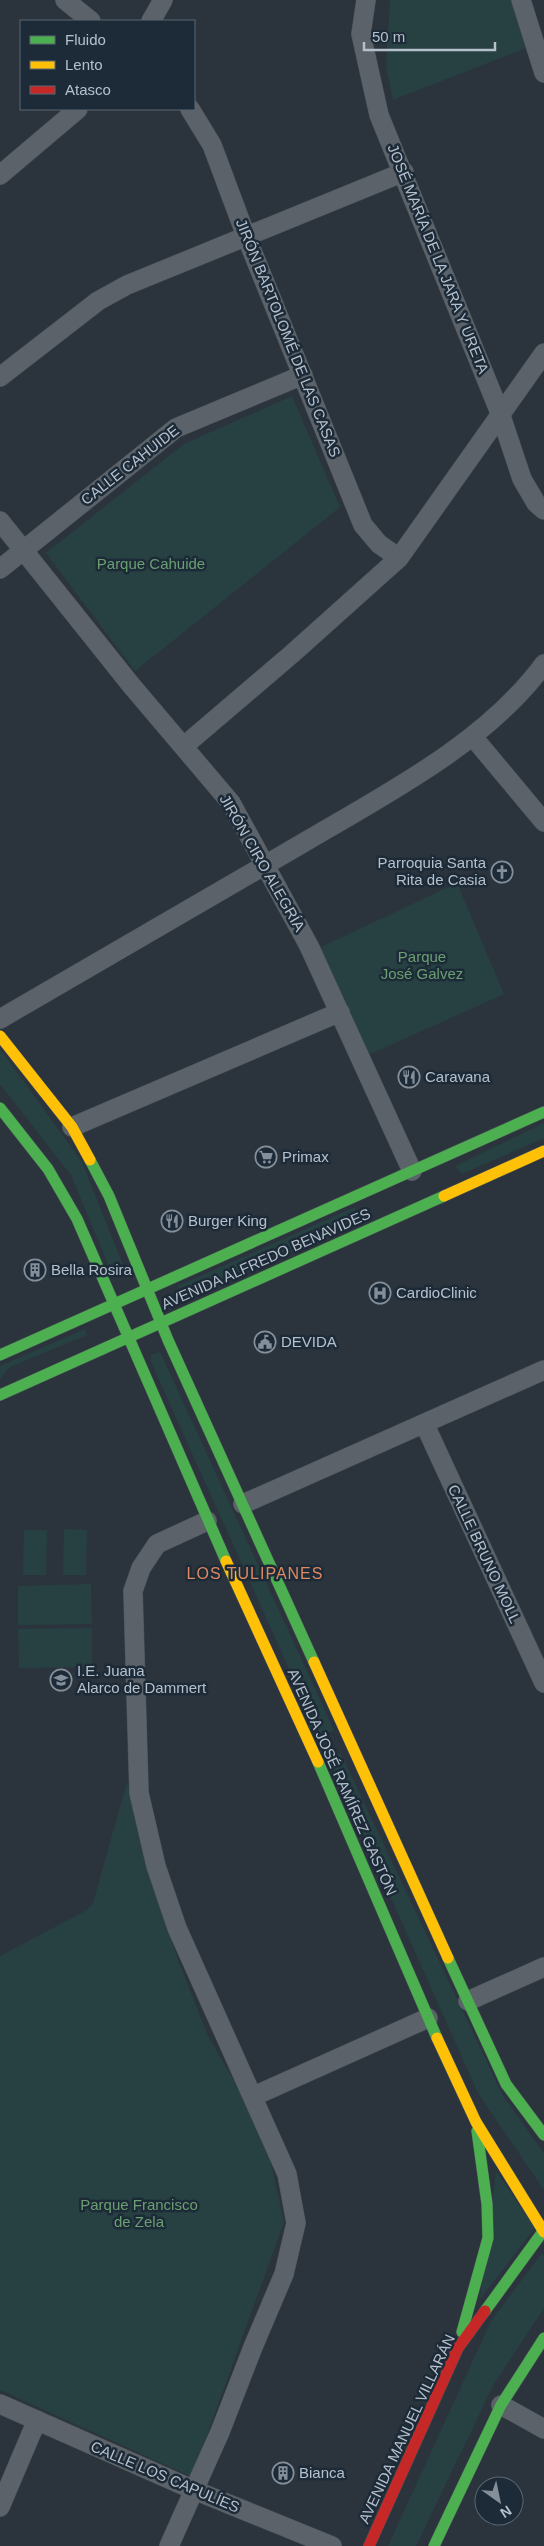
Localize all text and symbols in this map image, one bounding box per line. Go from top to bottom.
legend [20,20,195,110]
scale bar [364,20,495,52]
text: 50 m [372,28,405,45]
text: Fluido [65,31,106,48]
text: Lento [65,56,103,73]
text: Atasco [65,81,111,98]
street label: JOSÉ MARÍA DE LA JARA Y URETA [385,142,492,376]
street label: JIRÓN BARTOLOMÉ DE LAS CASAS [233,216,344,459]
street label: CALLE CAHUIDE [77,421,182,508]
park label: Parque Cahuide [97,555,205,572]
street label: JIRÓN CIRO ALEGRÍA [216,791,309,934]
place label: Parroquia Santa Rita de Casia [378,854,487,888]
church icon: Parroquia Santa Rita de Casia [490,860,514,884]
park label: Parque José Galvez [381,948,463,982]
restaurant icon: Caravana [397,1065,421,1089]
place label: Caravana [425,1068,491,1085]
supermarket icon: Primax [254,1145,278,1169]
place label: Primax [282,1148,329,1165]
street label: AVENIDA ALFREDO BENAVIDES [159,1205,373,1312]
restaurant icon: Burger King [160,1209,184,1233]
place label: Burger King [188,1212,267,1229]
building icon: Bella Rosira [23,1258,47,1282]
place label: Bella Rosira [51,1261,133,1278]
hospital icon: CardioClinic [368,1281,392,1305]
place label: CardioClinic [396,1284,477,1301]
public building icon: DEVIDA [253,1330,277,1354]
place label: DEVIDA [281,1333,337,1350]
street label: CALLE BRUNO MOLL [445,1482,524,1626]
district label: LOS TULIPANES [187,1565,323,1582]
place label: I.E. Juana Alarco de Dammert [77,1662,207,1696]
street label: AVENIDA JOSÉ RAMÍREZ GASTÓN [285,1666,400,1898]
school or university icon: I.E. Juana Alarco de Dammert [49,1668,73,1692]
park label: Parque Francisco de Zela [80,2196,198,2230]
street label: AVENIDA MANUEL VILLARÁN [355,2332,458,2526]
street label: CALLE LOS CAPULÍES [88,2437,242,2516]
building icon: Bianca [271,2461,295,2485]
place label: Bianca [299,2464,346,2481]
north arrow [474,2476,524,2526]
text: N [497,2502,515,2521]

